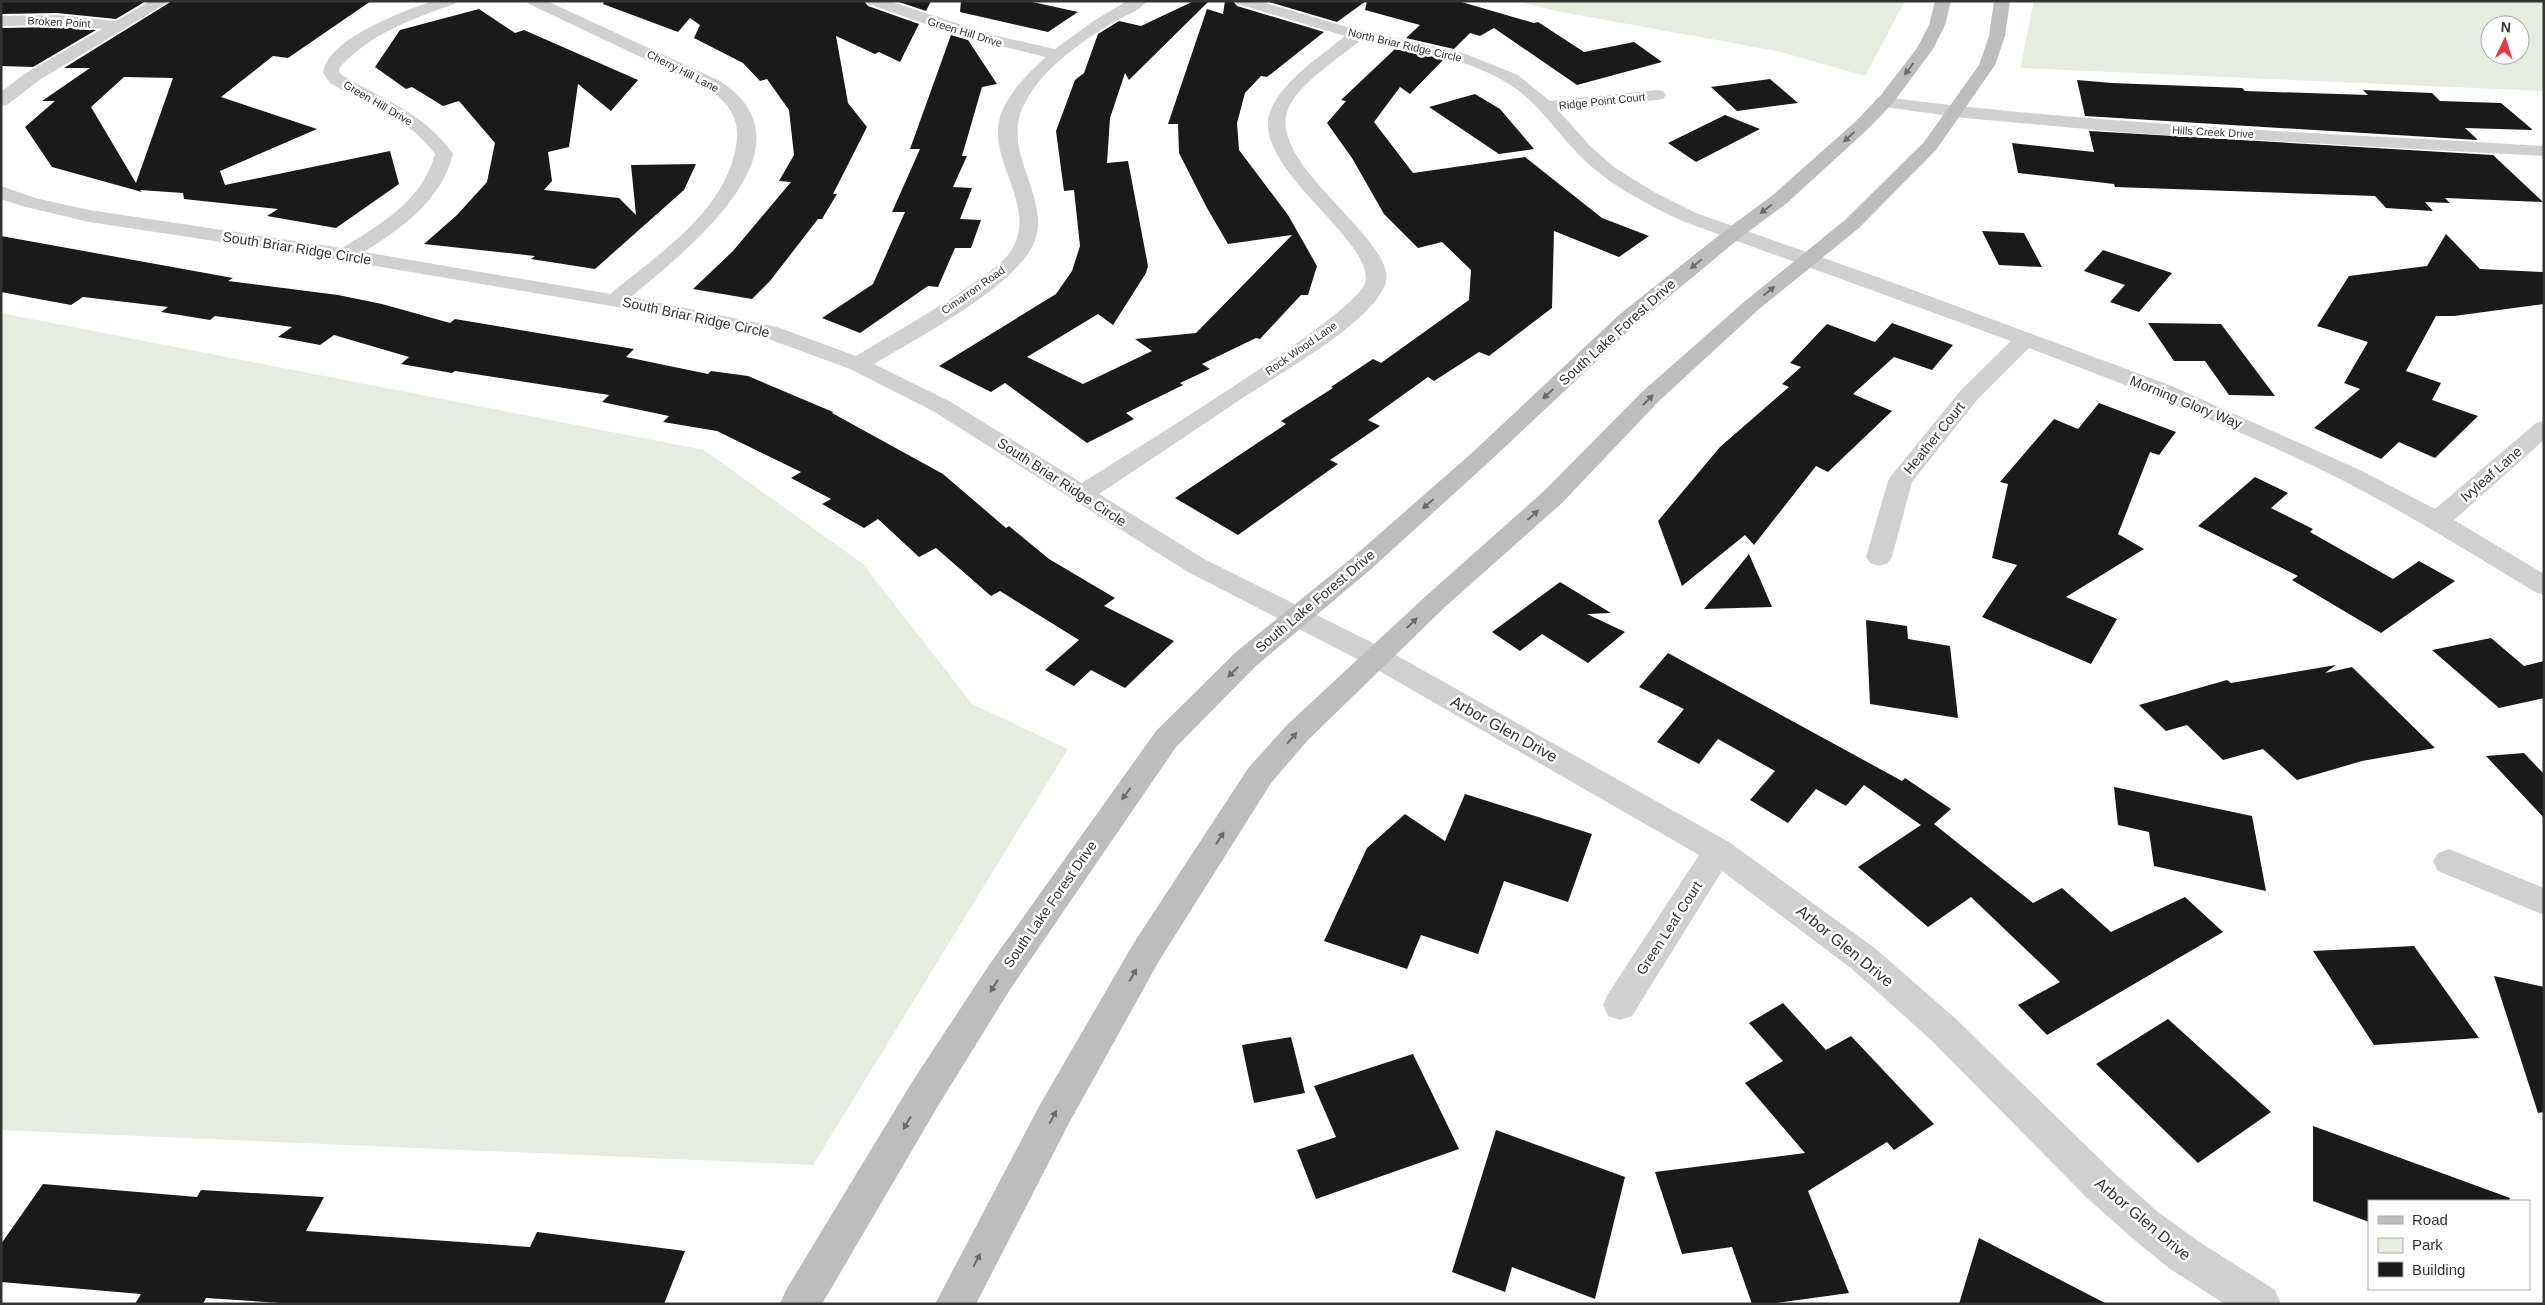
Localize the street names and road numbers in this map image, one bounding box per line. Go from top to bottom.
street label: Broken Point [27,14,91,30]
street label: Green Hill Drive [926,15,1004,49]
street label: North Briar Ridge Circle [1347,26,1463,64]
street label: Cherry Hill Lane [645,48,721,94]
street label: Green Hill Drive [341,78,415,128]
street label: Ridge Point Court [1558,90,1646,112]
street label: Hills Creek Drive [2172,124,2254,140]
street label: South Briar Ridge Circle [222,228,373,268]
street label: Cimarron Road [939,264,1007,316]
street label: South Lake Forest Drive [1556,275,1679,388]
street label: South Briar Ridge Circle [621,294,771,340]
street label: Rock Wood Lane [1263,319,1339,377]
street label: Morning Glory Way [2128,372,2244,432]
street label: Heather Court [1900,399,1968,477]
street label: South Briar Ridge Circle [995,434,1130,530]
street label: Ivyleaf Lane [2457,443,2525,505]
street label: South Lake Forest Drive [1252,546,1378,656]
street label: Arbor Glen Drive [1448,693,1560,765]
street label: South Lake Forest Drive [1000,837,1100,970]
street label: Green Leaf Court [1633,878,1705,978]
street label: Arbor Glen Drive [1793,902,1897,990]
street label: Arbor Glen Drive [2092,1174,2194,1264]

